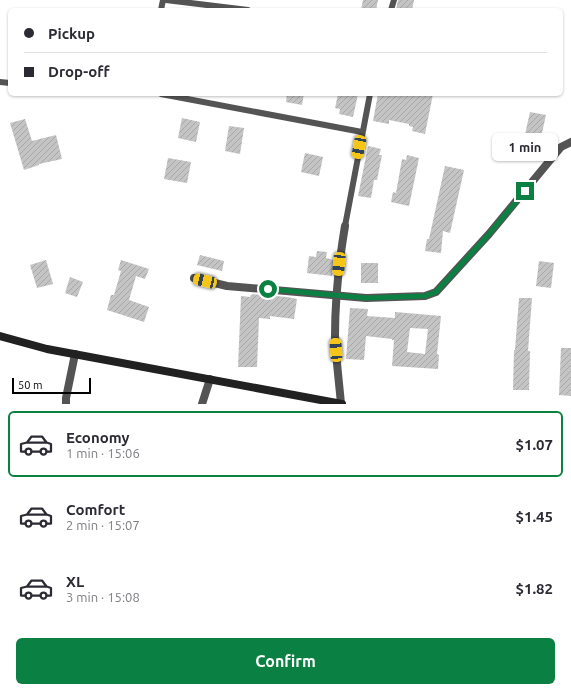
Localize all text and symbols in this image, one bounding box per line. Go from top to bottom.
text: Pickup [48,25,95,42]
text: Drop-off [48,63,110,80]
callout: 1 min [492,133,558,161]
car [351,134,367,160]
text: 1 min [509,140,541,154]
route end [516,182,534,200]
car [332,251,346,277]
car [192,272,218,290]
route start [259,280,277,298]
car [329,338,343,362]
scale bar [12,376,91,395]
text: 50 m [18,379,42,391]
icon: car [18,426,54,462]
text: Economy [66,429,130,446]
text: $1.07 [515,436,553,453]
text: 1 min · 15:06 [66,446,140,460]
icon: car [18,498,54,534]
text: Comfort [66,501,125,518]
text: $1.45 [515,508,553,525]
text: 2 min · 15:07 [66,518,140,532]
icon: car [18,570,54,606]
text: XL [66,573,84,590]
text: $1.82 [515,580,553,597]
text: 3 min · 15:08 [66,590,140,604]
button: Confirm [16,638,555,684]

